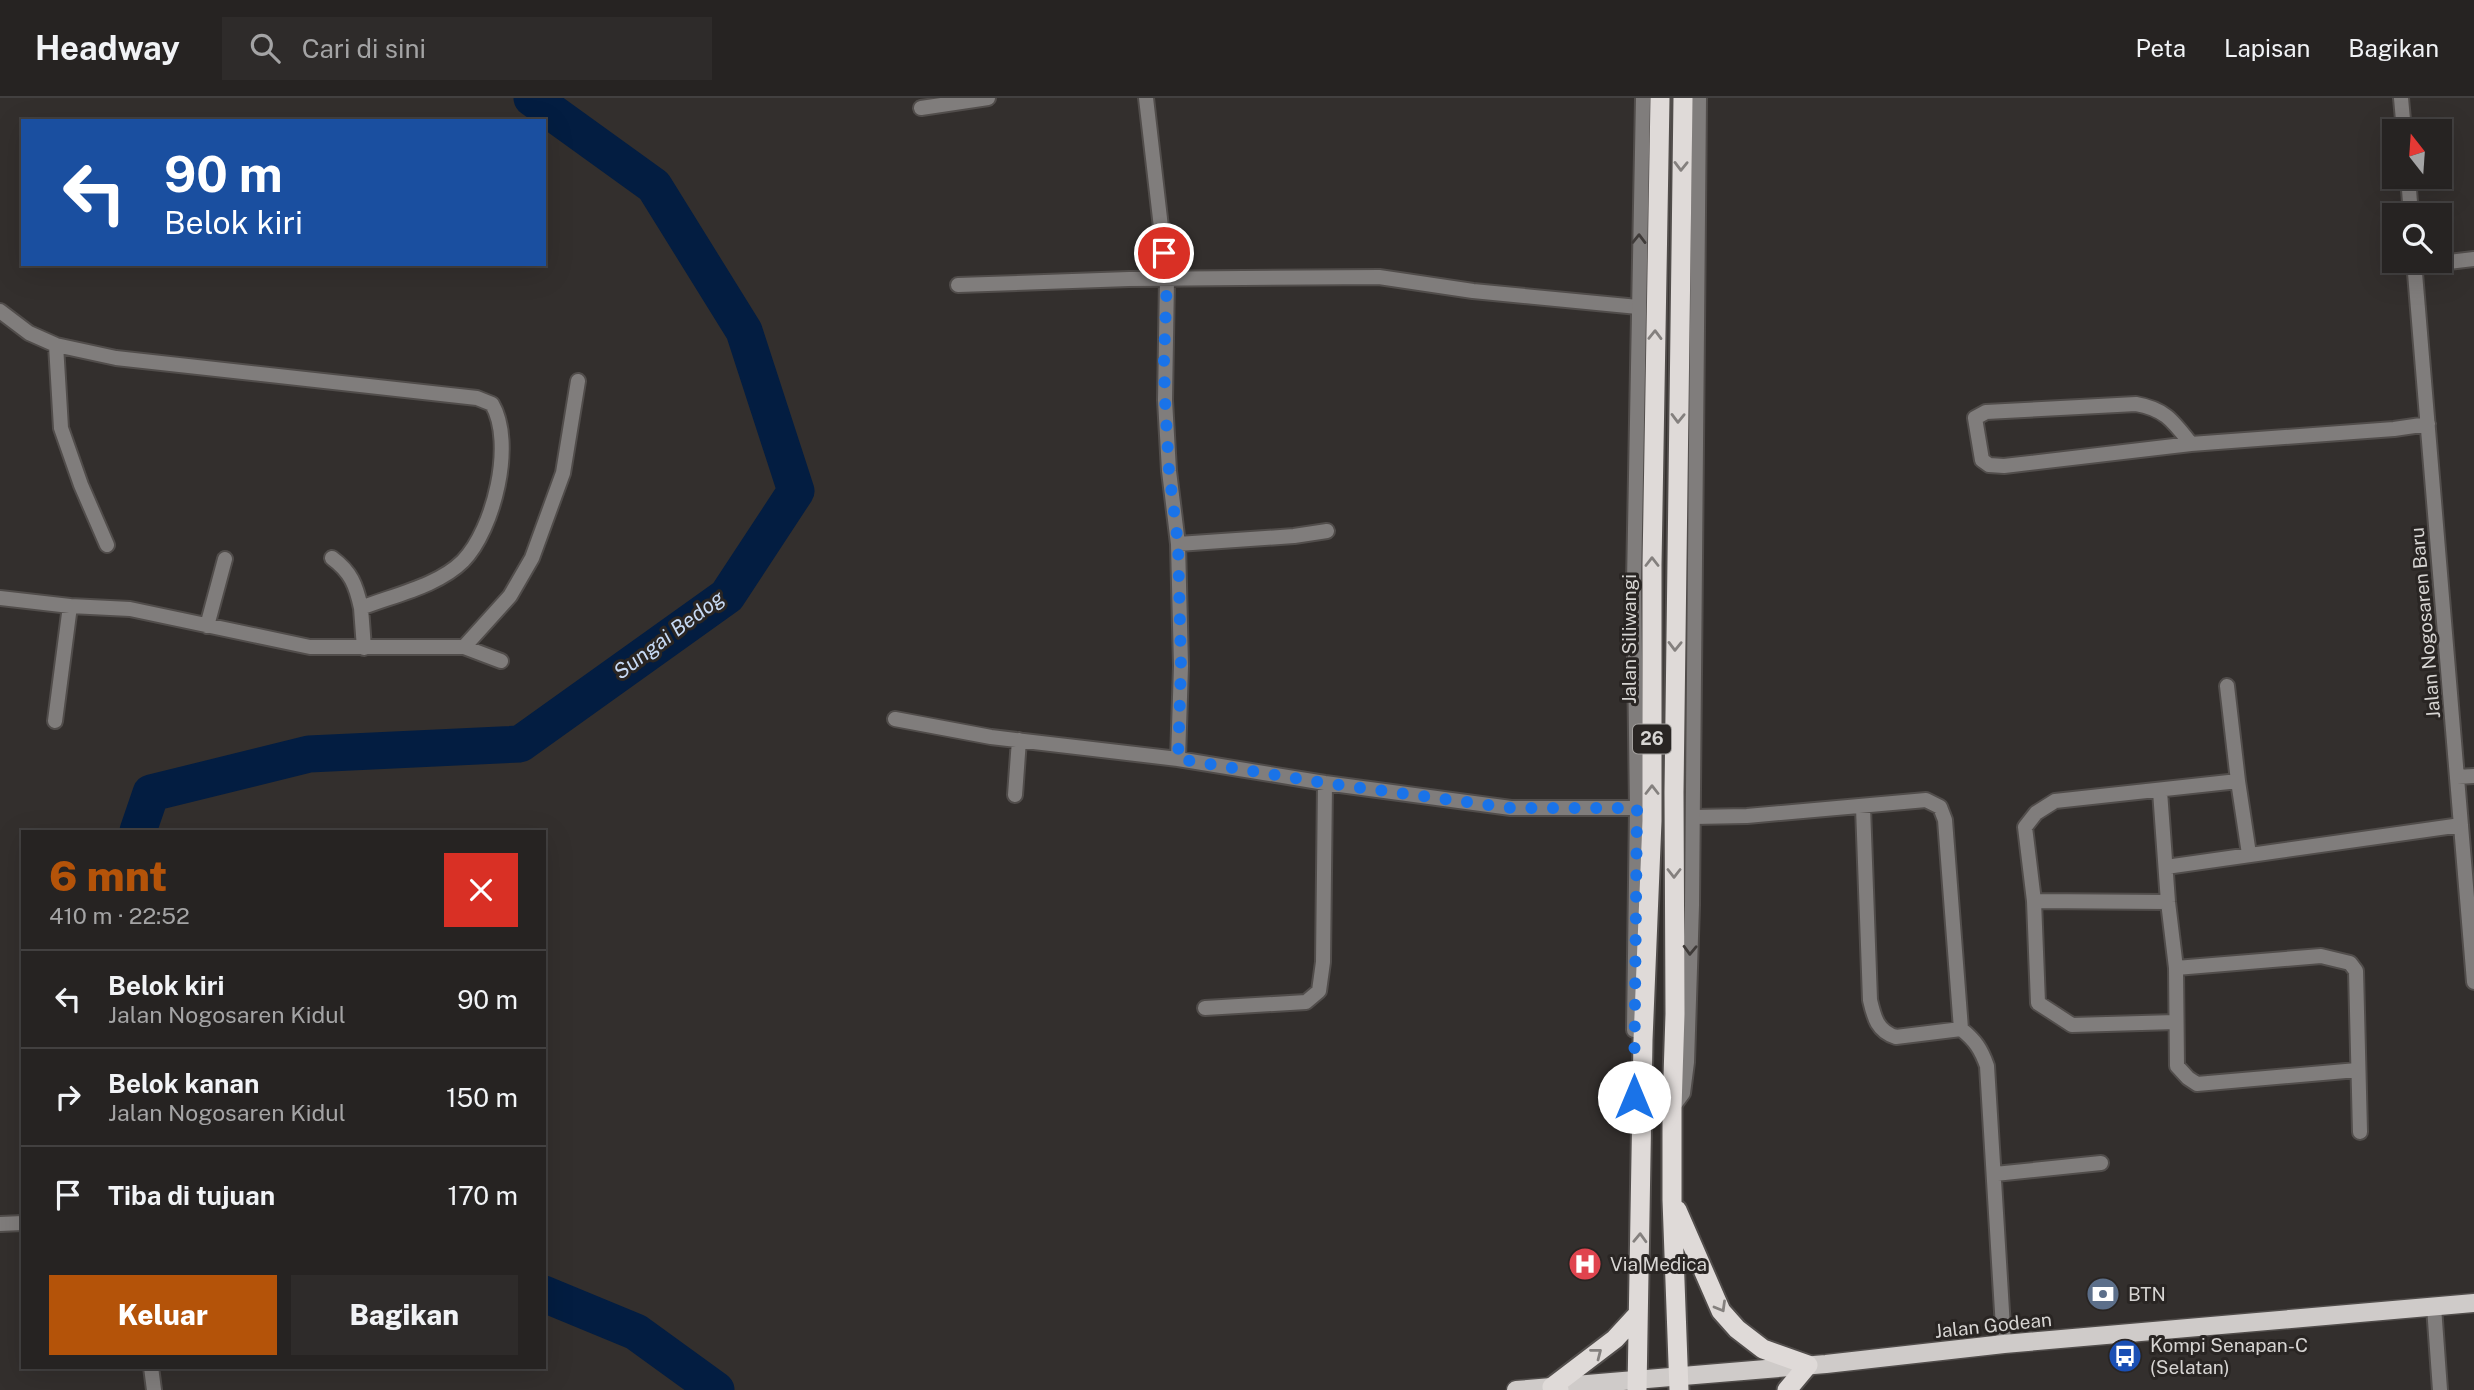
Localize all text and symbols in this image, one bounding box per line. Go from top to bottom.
search box [222,17,712,80]
text: Headway [35,29,180,67]
icon: search [246,29,284,67]
text: Cari di sini [302,33,426,64]
text: Peta [2135,34,2186,62]
text: Lapisan [2224,34,2310,62]
text: Bagikan [2348,34,2439,62]
north arrow [2382,119,2452,189]
map controls [2382,119,2452,273]
text: 90 m [164,145,283,203]
icon: left [49,147,140,238]
one-way arrow [1673,161,1689,172]
button: search [2382,203,2452,273]
text: Belok kiri [164,204,303,241]
pin [1134,223,1194,283]
one-way arrow [1632,233,1647,244]
icon: arrive [1145,234,1183,272]
one-way arrow [1647,329,1663,340]
one-way arrow [1670,413,1686,424]
street label: Jalan Nogosaren Baru [2406,526,2444,720]
one-way arrow [1644,557,1660,567]
street label: Jalan Siliwangi [1618,574,1640,704]
water label: Sungai Bedog [608,585,729,684]
one-way arrow [1668,640,1683,651]
road number: 26 [1633,724,1671,754]
one-way arrow [1644,784,1660,795]
text: 6 mnt [49,851,167,900]
button: close [444,853,518,927]
one-way arrow [1666,868,1682,879]
text: 410 m · 22:52 [49,902,190,929]
one-way arrow [1683,945,1698,956]
text: Belok kiri [108,970,224,1001]
icon: left [49,980,87,1018]
text: 90 m [457,984,518,1015]
text: Jalan Nogosaren Kidul [108,1001,346,1028]
position arrow [1597,1060,1671,1134]
text: Belok kanan [108,1068,259,1099]
icon: right [49,1078,87,1116]
text: 150 m [446,1082,518,1113]
text: Jalan Nogosaren Kidul [108,1099,346,1126]
icon: arrive [49,1176,87,1214]
text: Tiba di tujuan [108,1180,275,1211]
text: 170 m [448,1180,518,1211]
one-way arrow [1632,1232,1648,1242]
hospital icon: Via Medica [1566,1245,1604,1283]
place label: Via Medica [1610,1253,1707,1275]
button: Keluar [49,1275,277,1355]
button: Bagikan [291,1275,518,1355]
bank icon: BTN [2084,1275,2122,1313]
place label: BTN [2128,1283,2166,1305]
one-way arrow [1713,1299,1726,1312]
street label: Jalan Godean [1933,1308,2053,1342]
place label: Kompi Senapan-C (Selatan) [2150,1334,2308,1378]
bus stop icon: Kompi Senapan-C (Selatan) [2106,1337,2144,1375]
one-way arrow [1589,1348,1601,1361]

